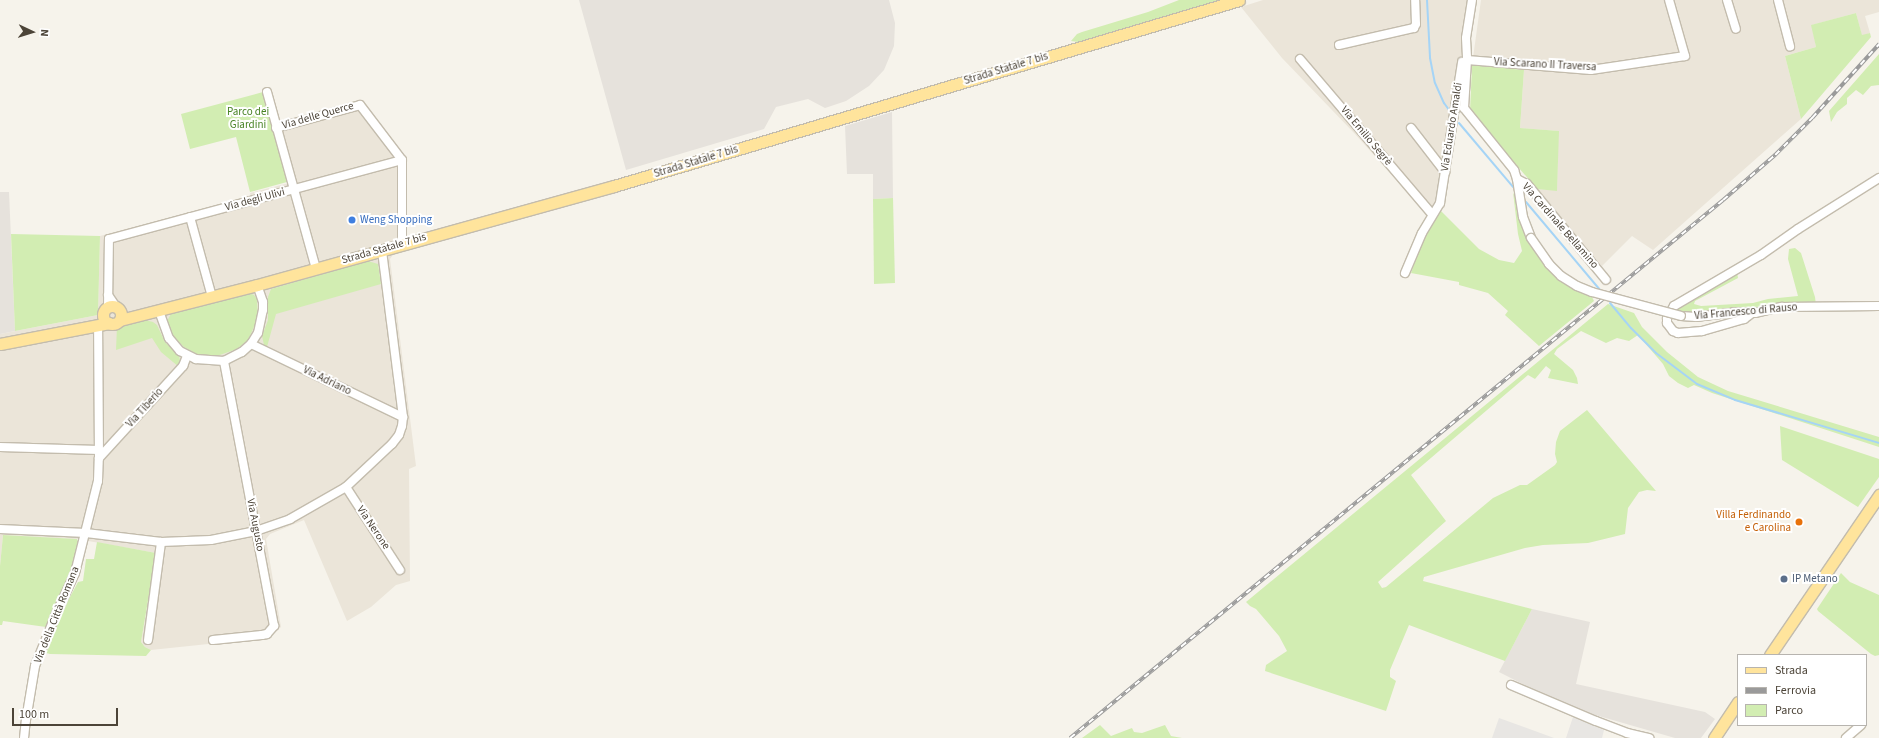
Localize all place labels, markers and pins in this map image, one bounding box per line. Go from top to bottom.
place label: Weng Shopping [360,213,432,227]
marker: Weng Shopping [347,215,357,225]
place label: Villa Ferdinando e Carolina [1716,509,1791,535]
marker: Villa Ferdinando e Carolina [1794,517,1804,527]
place label: IP Metano [1792,572,1838,586]
marker: IP Metano [1779,574,1789,584]

